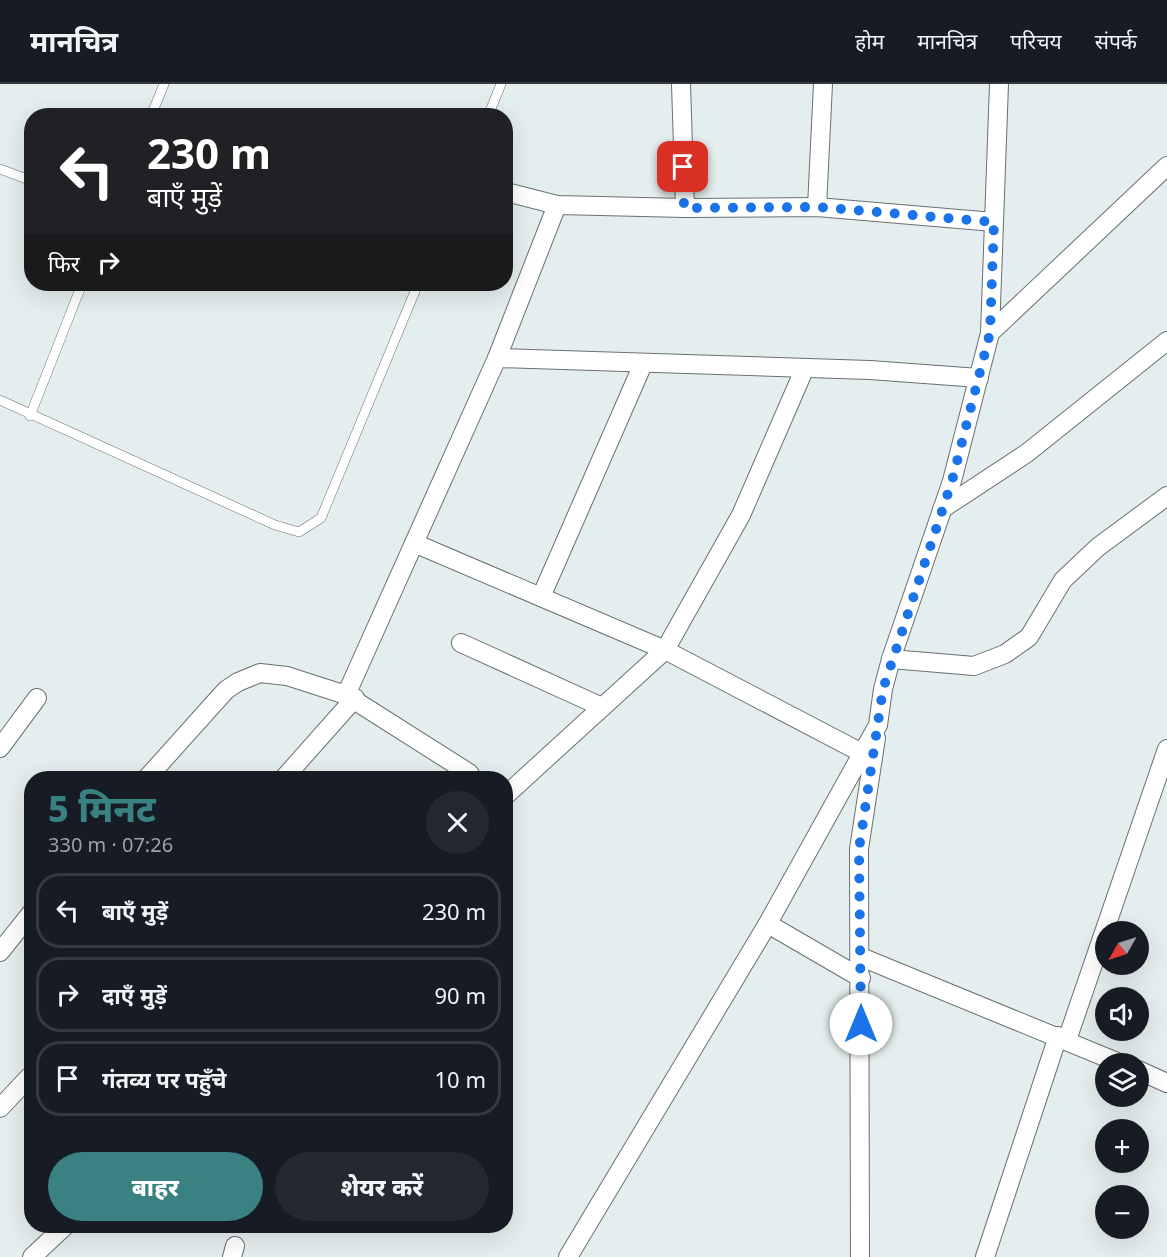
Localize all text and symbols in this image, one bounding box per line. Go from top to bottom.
text: मानचित्र [30,22,118,60]
text: होम [855,27,884,55]
text: मानचित्र [917,27,977,55]
text: परिचय [1010,27,1062,55]
text: संपर्क [1095,27,1137,55]
text: 230 m [147,124,271,181]
icon: left [48,132,126,210]
pin [657,141,708,192]
icon: arrive [666,150,699,183]
text: बाएँ मुड़ें [147,178,222,215]
icon: right [92,246,125,279]
text: फिर [48,248,80,278]
text: 5 मिनट [48,784,156,833]
button: close [426,791,489,854]
text: 330 m · 07:26 [48,831,173,858]
icon: left [51,894,84,927]
text: बाएँ मुड़ें [102,896,168,926]
text: 230 m [422,896,486,926]
north arrow [1095,921,1149,975]
map controls [1095,921,1149,1239]
icon: right [51,978,84,1011]
text: दाएँ मुड़ें [102,980,167,1010]
text: 90 m [435,980,486,1010]
button: sound [1095,987,1149,1041]
position arrow [829,992,893,1056]
button: layers [1095,1053,1149,1107]
icon: arrive [51,1062,84,1095]
text: गंतव्य पर पहुँचे [102,1064,227,1094]
text: 10 m [435,1064,486,1094]
button: + [1095,1119,1149,1173]
button: बाहर [48,1152,263,1221]
button: शेयर करें [275,1152,489,1221]
button: − [1095,1185,1149,1239]

